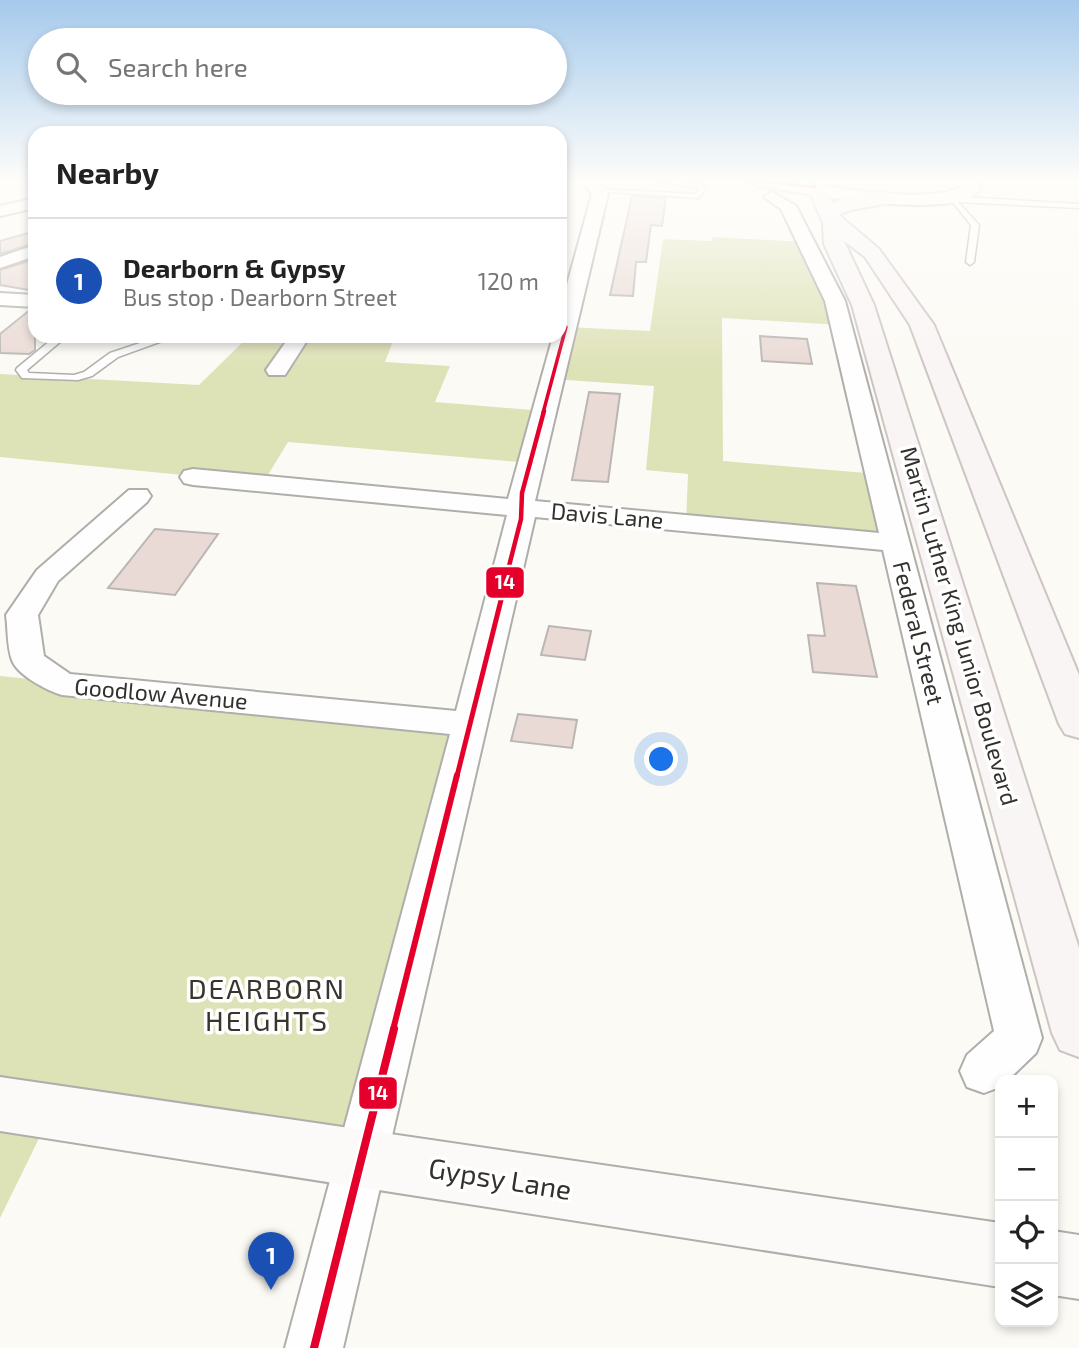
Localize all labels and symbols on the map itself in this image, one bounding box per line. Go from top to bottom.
street label: Martin Luther King Junior Boulevard [895,443,1025,808]
street label: Davis Lane [550,496,664,534]
street label: Federal Street [888,558,950,708]
line badge: 14 [485,566,525,599]
text: 14 [495,570,515,593]
street label: Goodlow Avenue [73,671,249,715]
your location [644,742,678,776]
district label: DEARBORN HEIGHTS [188,971,346,1037]
line badge: 14 [358,1076,398,1110]
text: 14 [368,1081,388,1104]
street label: Gypsy Lane [426,1150,574,1206]
pin: 1 [248,1232,294,1290]

